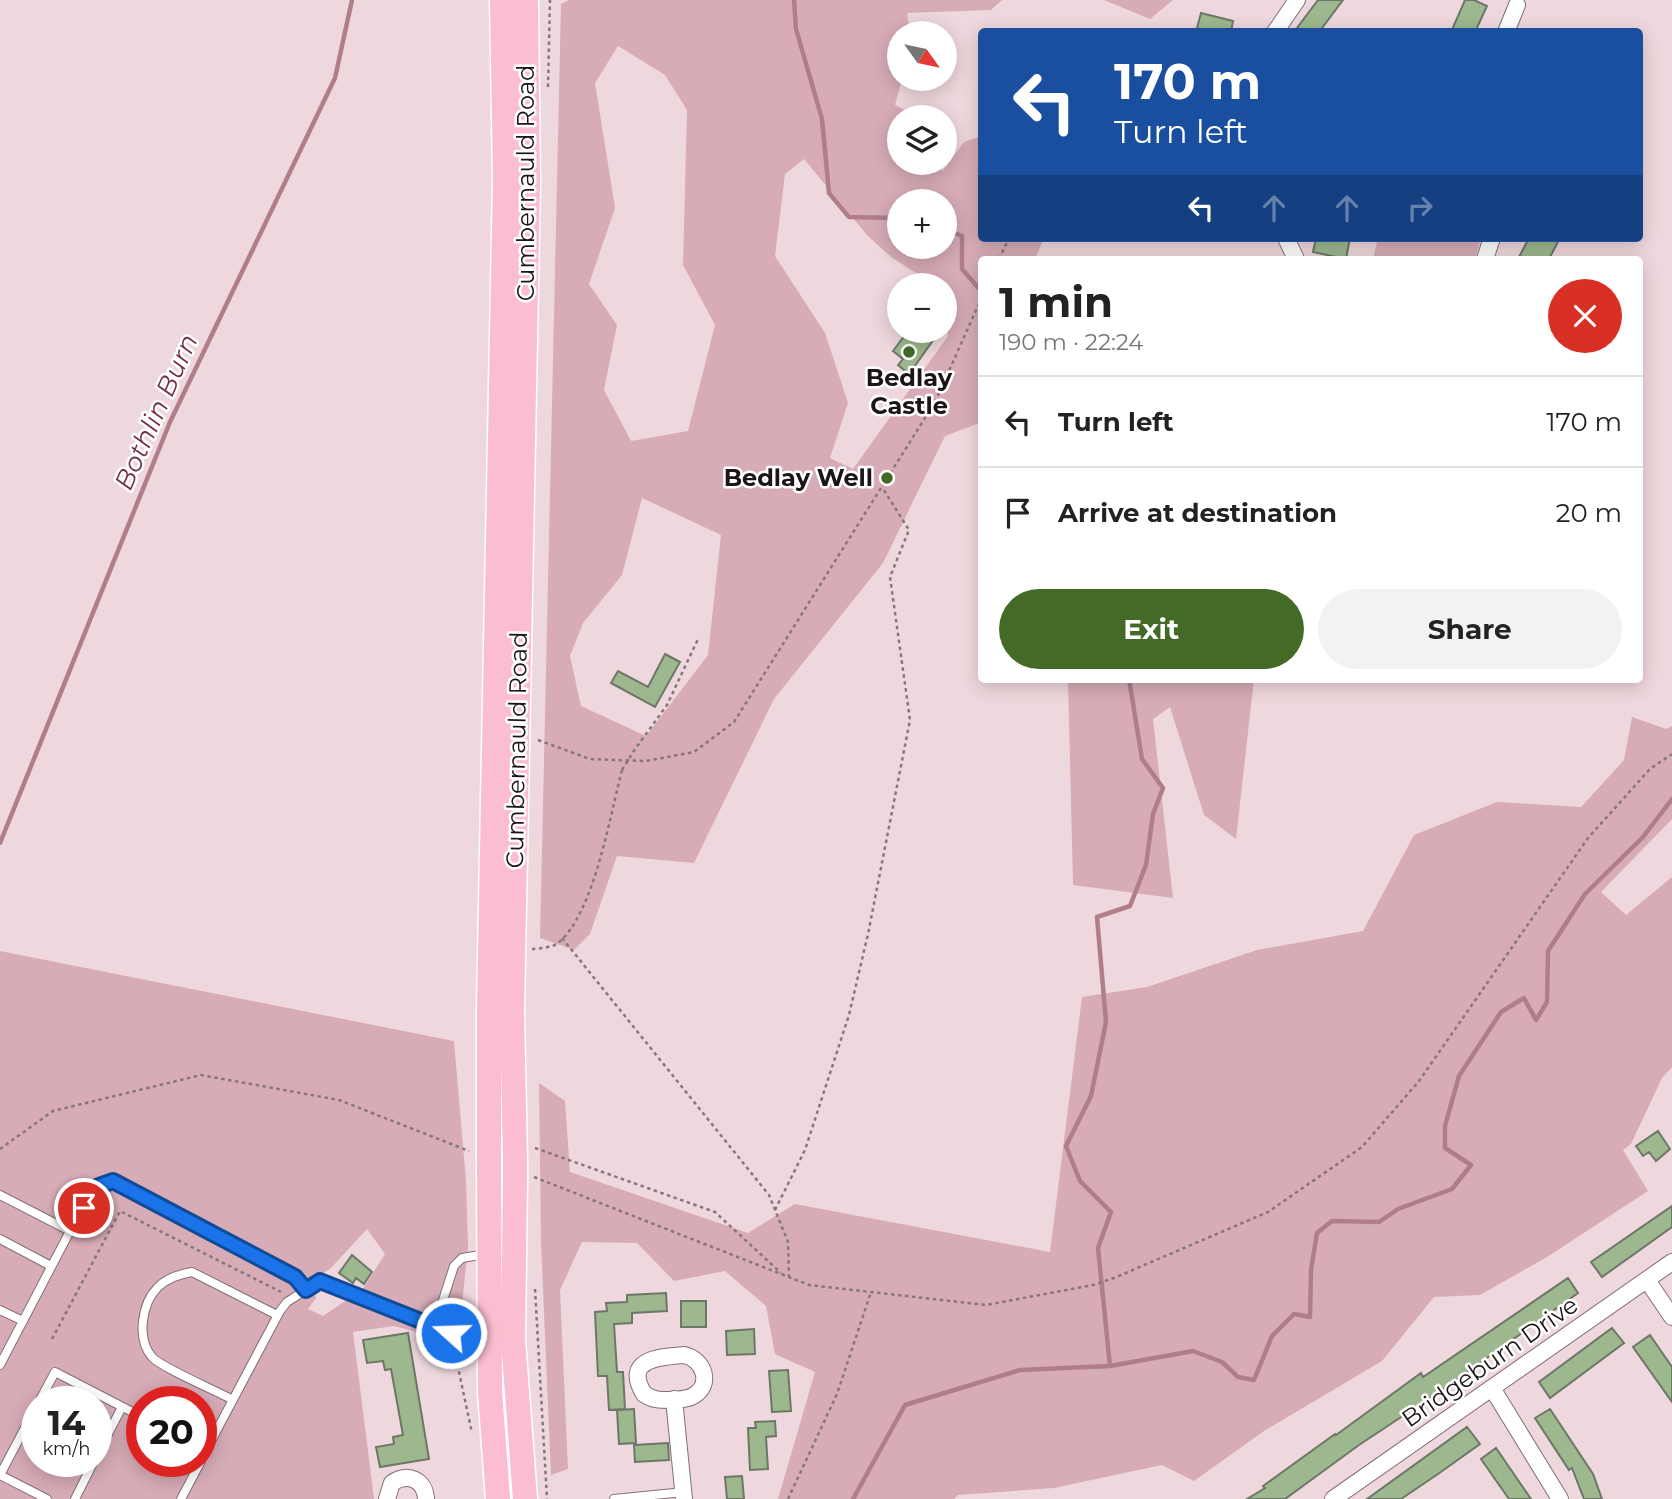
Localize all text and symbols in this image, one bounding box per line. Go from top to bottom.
north arrow [887,21,957,91]
map controls [887,21,957,343]
text: 170 m [1114,52,1261,111]
icon: left [999,56,1090,147]
street label: Cumbernauld Road [511,65,540,301]
button: layers [887,105,957,175]
text: Turn left [1114,112,1248,151]
button: + [887,189,957,259]
icon: left [1182,189,1220,227]
icon: ahead [1255,189,1293,227]
icon: ahead [1328,189,1366,227]
icon: right [1401,189,1439,227]
button: − [887,273,957,343]
text: 1 min [999,276,1113,328]
button: close [1548,279,1622,353]
text: 190 m · 22:24 [999,328,1144,356]
water label: Bothlin Burn [107,329,205,495]
marker: Bedlay Castle [901,344,917,360]
place label: Bedlay Castle [866,363,953,420]
icon: left [999,403,1037,441]
text: Turn left [1058,406,1174,438]
text: 170 m [1546,406,1622,438]
place label: Bedlay Well [724,463,873,492]
marker: Bedlay Well [879,470,895,486]
icon: arrive [999,494,1037,532]
text: Arrive at destination [1058,497,1337,529]
text: 20 m [1556,497,1622,529]
button: Exit [999,589,1304,669]
button: Share [1318,589,1622,669]
street label: Cumbernauld Road [500,631,533,869]
pin [54,1178,114,1238]
icon: arrive [65,1189,103,1227]
street label: Bridgeburn Drive [1396,1290,1583,1433]
position arrow [414,1296,488,1370]
speed limit sign: 20 [126,1386,217,1477]
text: 14 [48,1401,85,1444]
text: km/h [42,1438,91,1460]

